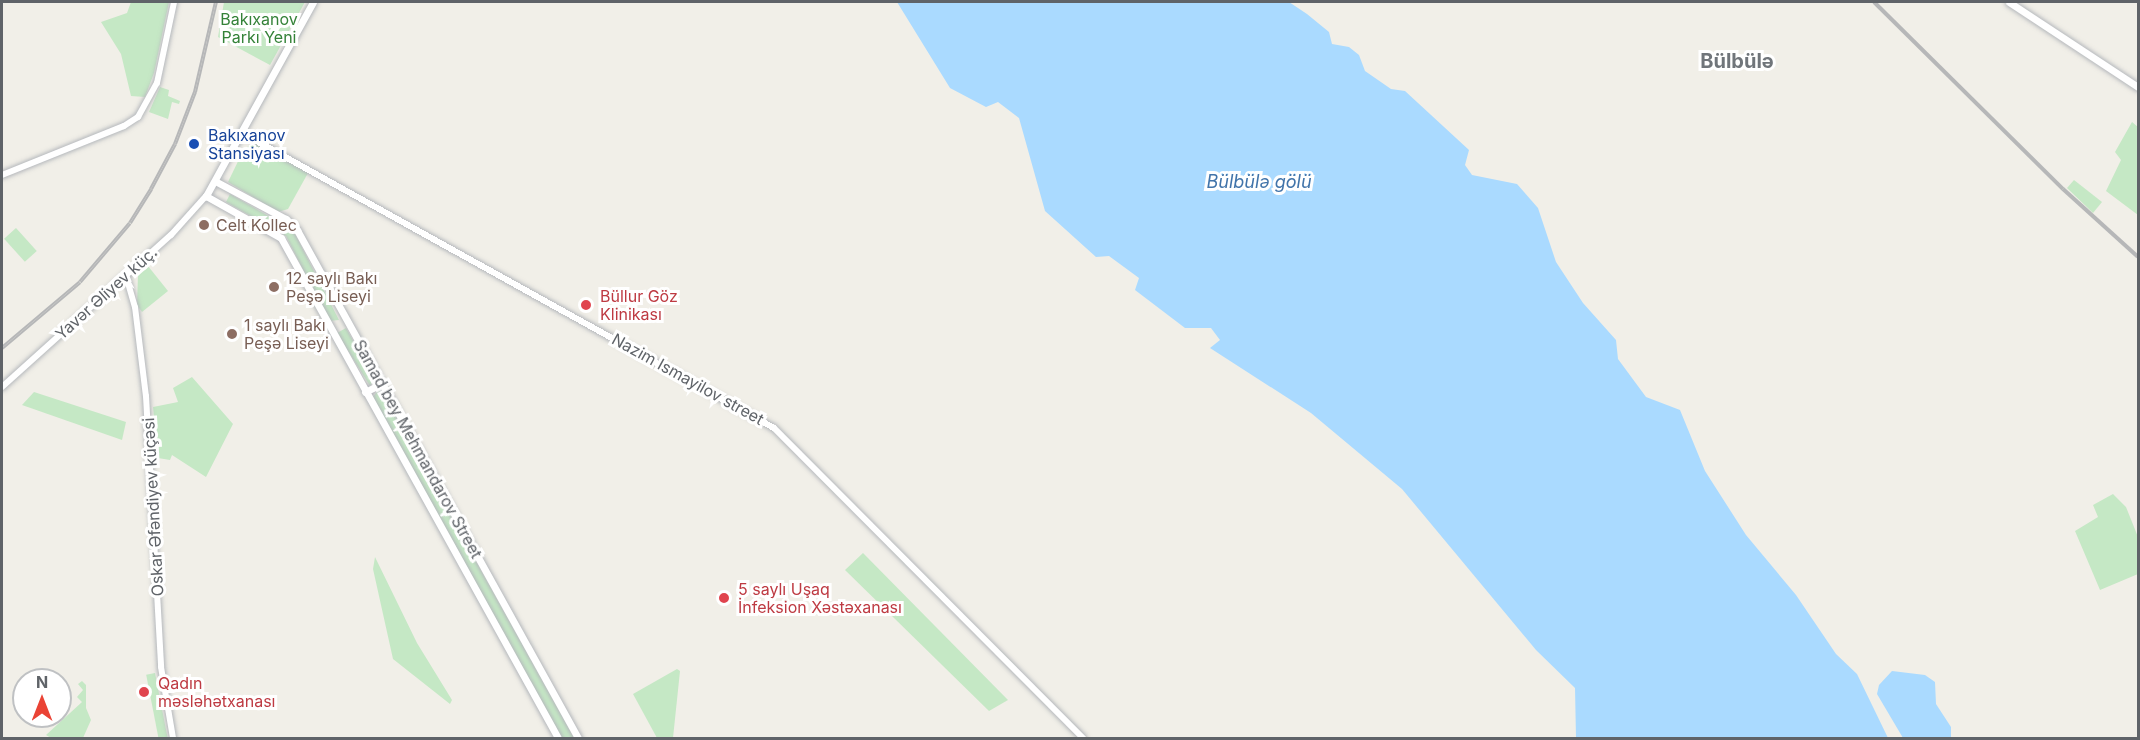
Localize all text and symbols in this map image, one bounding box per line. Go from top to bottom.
park label: Bakıxanov Parkı Yeni [220,9,298,47]
district label: Bülbülə [1700,49,1774,73]
place label: Bakıxanov Stansiyası [208,125,286,163]
marker: Bakıxanov Stansiyası [185,135,203,153]
water label: Bülbülə gölü [1206,171,1312,193]
place label: Celt Kollec [216,215,297,235]
marker: Celt Kollec [197,218,211,232]
street label: Yavər Əliyev küç. [51,242,161,344]
place label: 12 saylı Bakı Peşə Liseyi [286,268,377,306]
marker: 12 saylı Bakı Peşə Liseyi [267,280,281,294]
place label: Büllur Göz Klinikası [600,286,678,324]
marker: Büllur Göz Klinikası [577,296,595,314]
place label: 1 saylı Bakı Peşə Liseyi [244,315,329,353]
marker: 1 saylı Bakı Peşə Liseyi [225,327,239,341]
street label: Nazim Ismayilov street [609,329,767,429]
street label: Samad bey Mehmandarov Street [350,336,486,562]
street label: Oskar Əfəndiyev küçəsi [139,417,167,597]
place label: 5 saylı Uşaq İnfeksion Xəstəxanası [738,579,902,617]
marker: 5 saylı Uşaq İnfeksion Xəstəxanası [715,589,733,607]
north arrow [12,668,72,728]
text: N [36,672,48,692]
place label: Qadın məsləhətxanası [158,673,275,711]
marker: Qadın məsləhətxanası [135,683,153,701]

